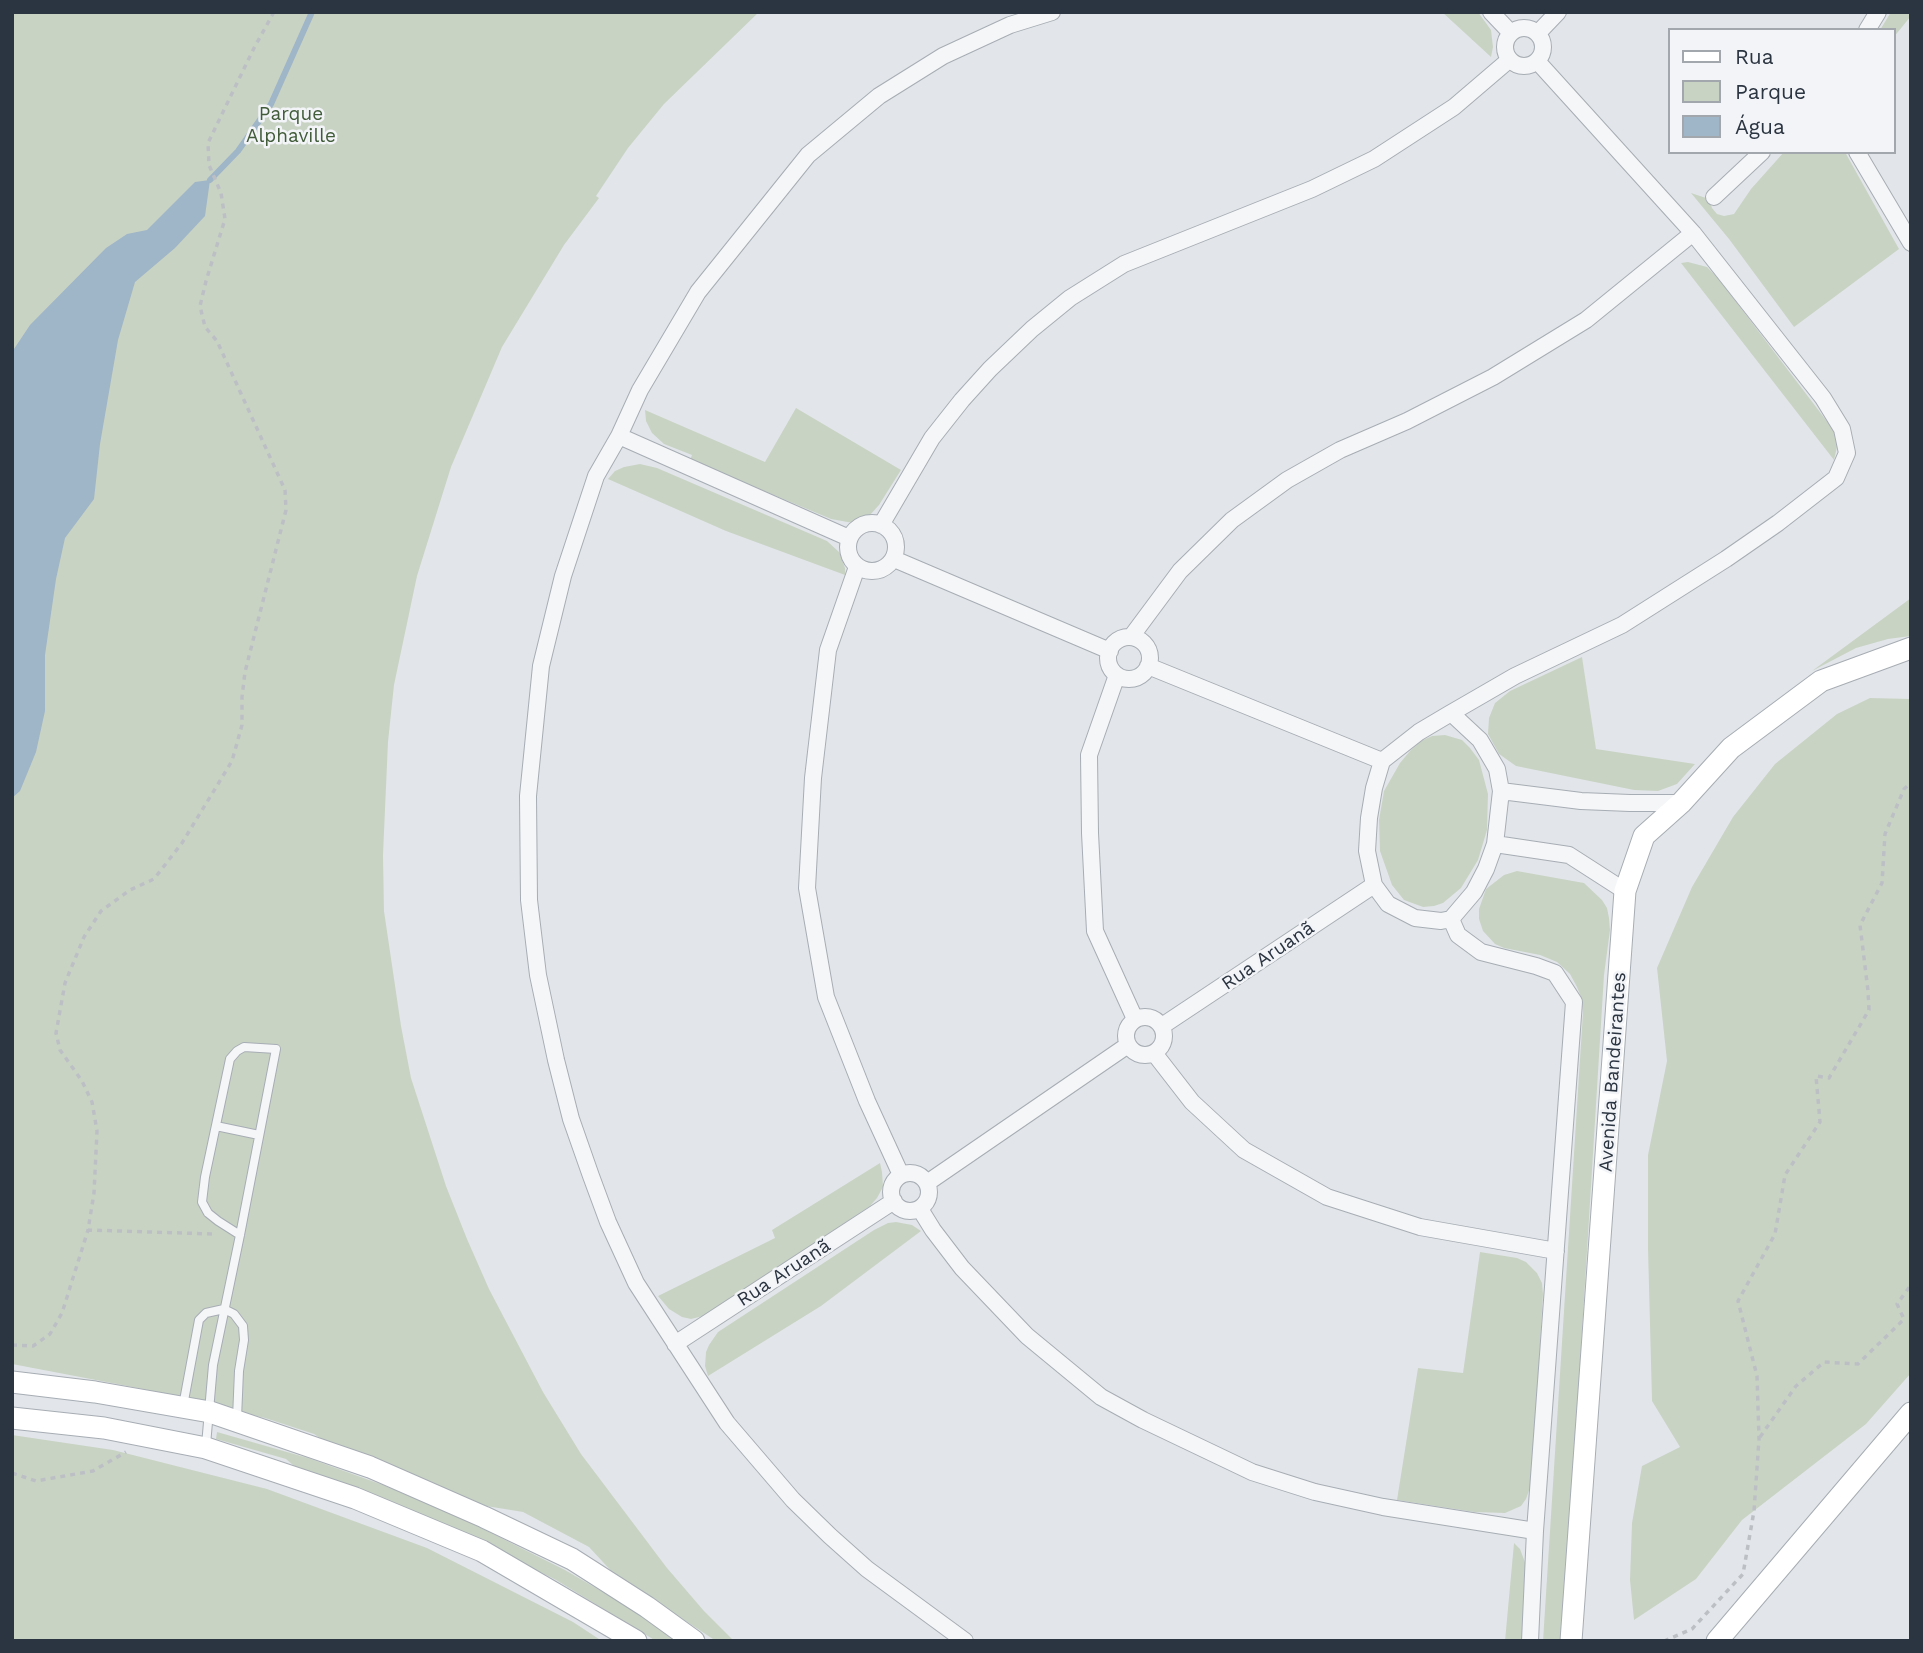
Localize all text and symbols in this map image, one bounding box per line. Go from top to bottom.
legend [1668,28,1895,154]
text: Rua [1735,44,1774,69]
text: Parque [1735,79,1806,104]
park label: Parque Alphaville [246,103,336,147]
text: Água [1735,114,1785,139]
street label: Rua Aruanã [1217,917,1319,995]
street label: Avenida Bandeirantes [1595,971,1631,1173]
street label: Rua Aruanã [733,1234,835,1312]

